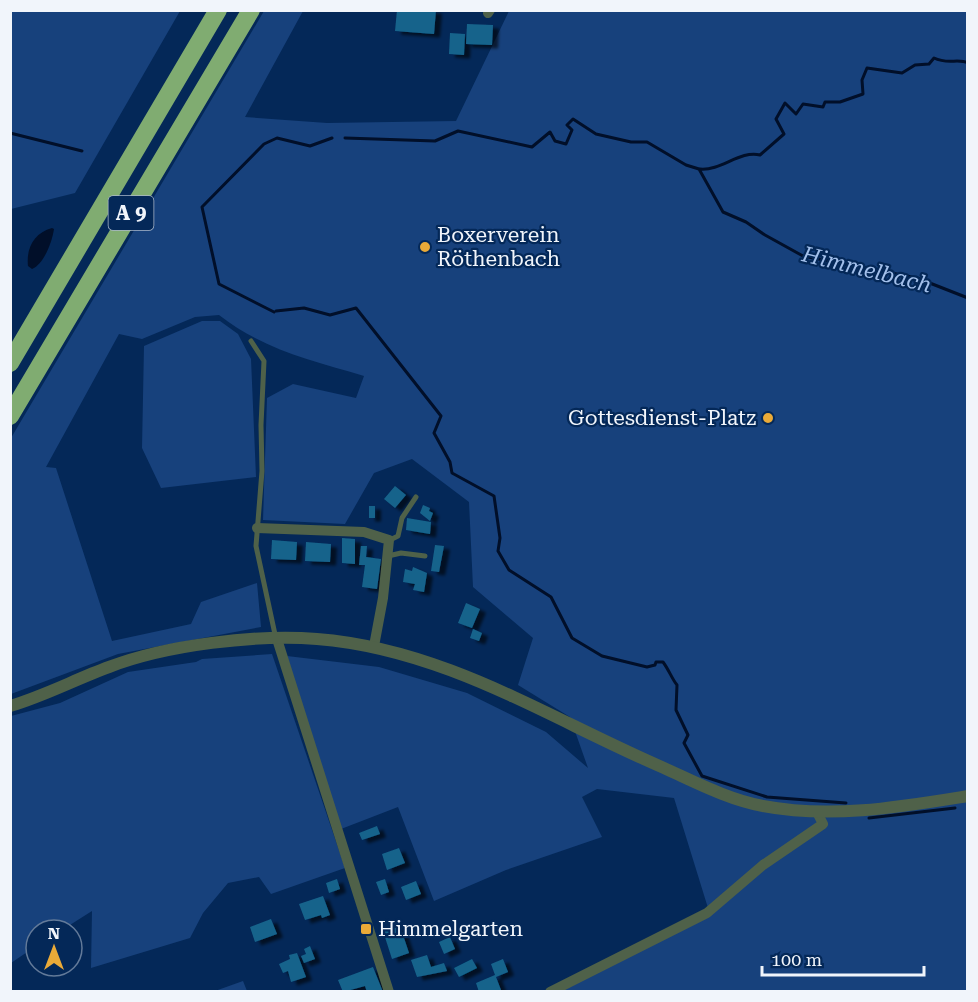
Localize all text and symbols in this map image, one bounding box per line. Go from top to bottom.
road number: A 9 [108,196,154,230]
place label: Boxerverein Röthenbach [437,223,561,271]
marker: Boxerverein Röthenbach [418,240,432,254]
water label: Himmelbach [799,241,934,298]
place label: Gottesdienst-Platz [568,406,756,430]
marker: Gottesdienst-Platz [761,411,775,425]
place label: Himmelgarten [378,917,523,941]
north arrow [24,918,84,978]
marker: Himmelgarten [359,922,373,936]
text: N [48,924,60,943]
scale bar [762,939,924,977]
text: 100 m [771,949,822,970]

